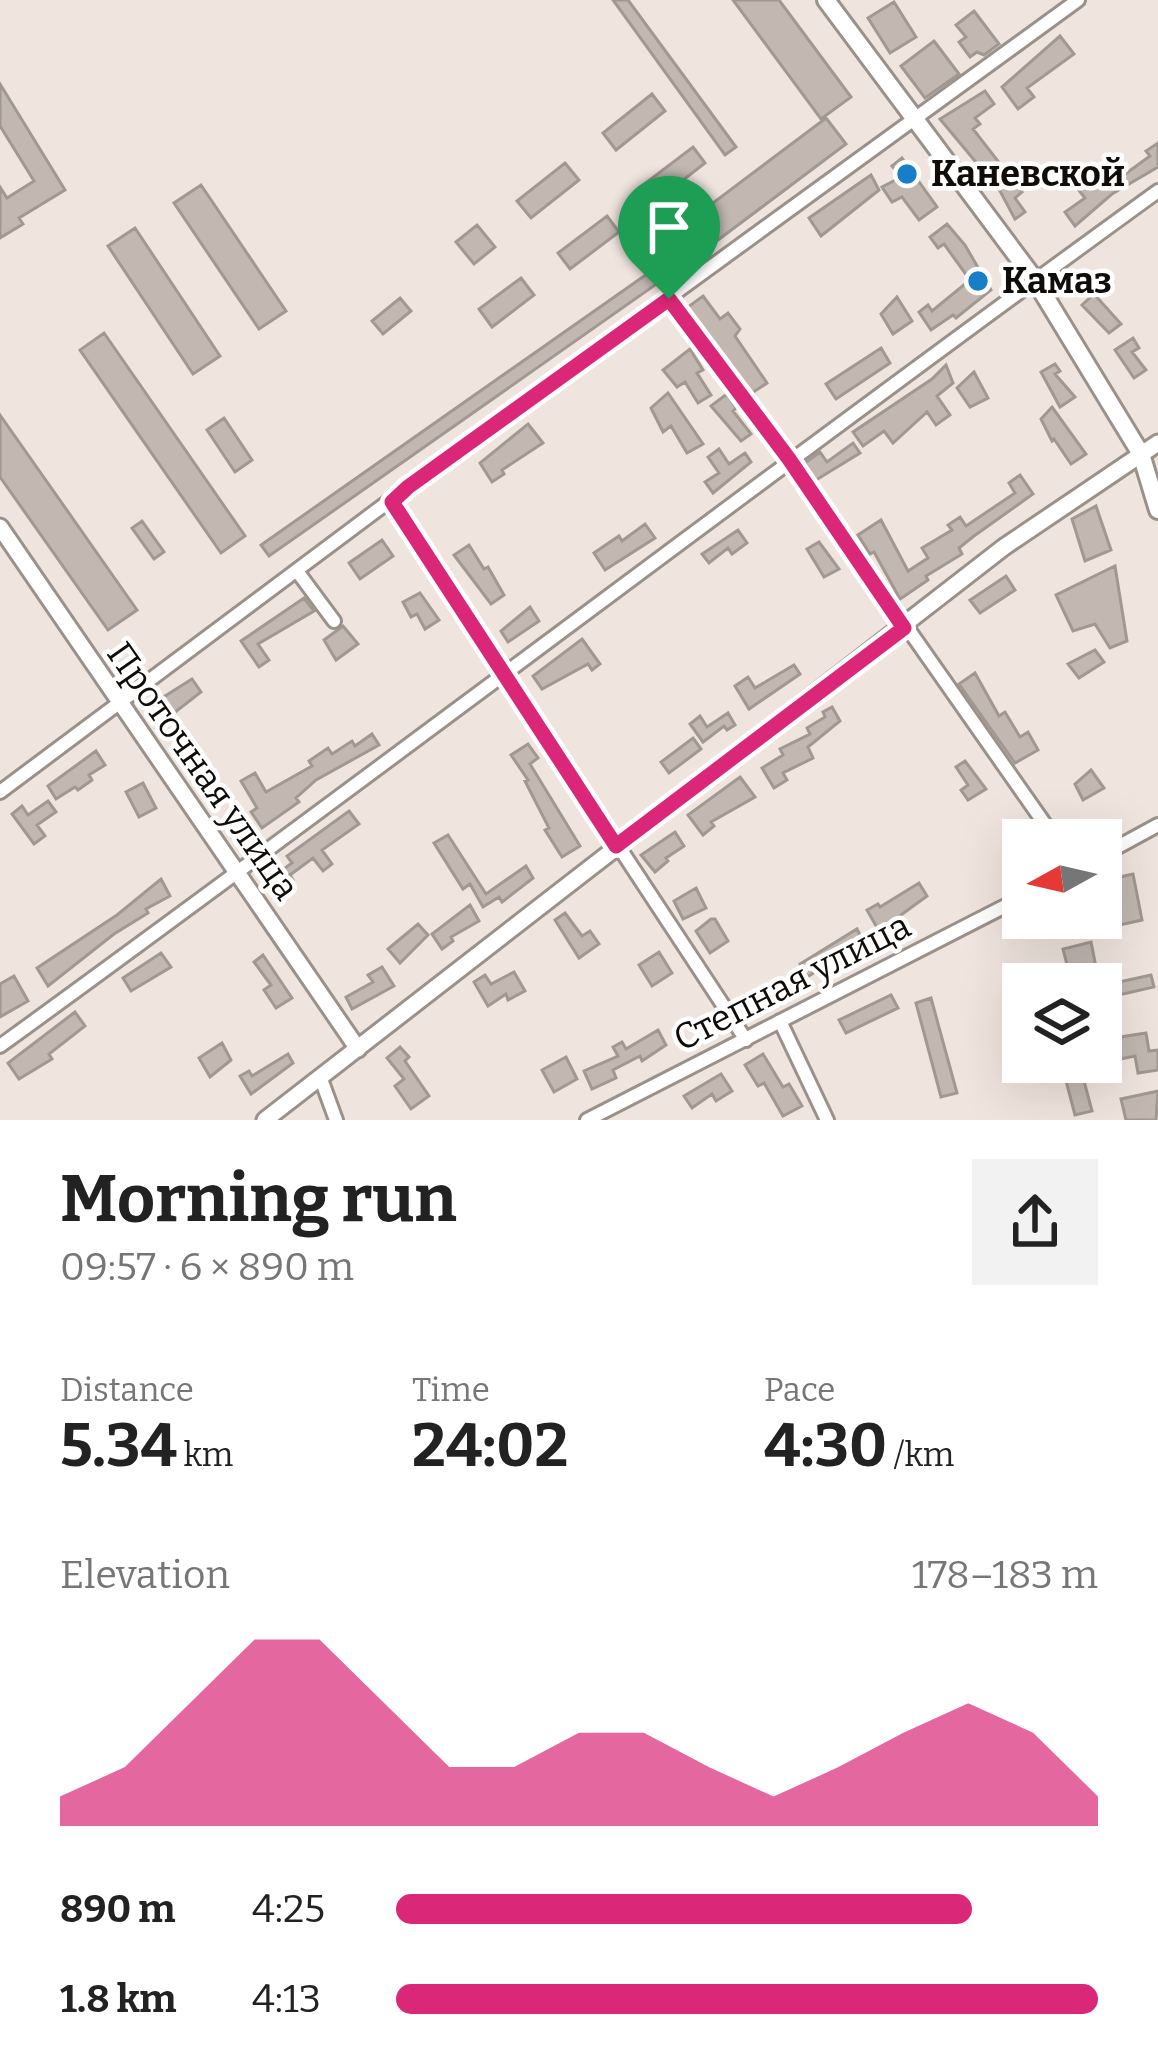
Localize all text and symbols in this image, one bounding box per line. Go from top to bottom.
place label: Каневской [931,152,1125,196]
marker: Каневской [894,161,920,187]
pin [618,176,720,299]
icon: arrive [636,194,702,260]
place label: Камаз [1002,259,1112,303]
marker: Камаз [965,268,991,294]
street label: Проточная улица [98,634,309,909]
north arrow [1002,819,1122,939]
map controls [1002,819,1122,1083]
street label: Степная улица [666,903,918,1061]
button: layers [1002,963,1122,1083]
text: Morning run [60,1159,457,1238]
button: share [972,1159,1098,1285]
text: 09:57 · 6 × 890 m [60,1244,354,1290]
text: Distance [60,1370,194,1410]
text: Time [412,1370,490,1410]
text: Pace [764,1370,835,1410]
text: 5.34 [60,1410,177,1482]
text: 24:02 [412,1410,568,1482]
text: 4:30 [764,1410,887,1482]
text: km [177,1435,233,1475]
text: /km [887,1435,954,1475]
text: Elevation [60,1552,230,1598]
text: 178–183 m [912,1552,1098,1598]
text: 890 m [60,1886,176,1932]
text: 4:25 [252,1886,325,1932]
text: 1.8 km [60,1976,177,2022]
text: 4:13 [252,1976,321,2022]

